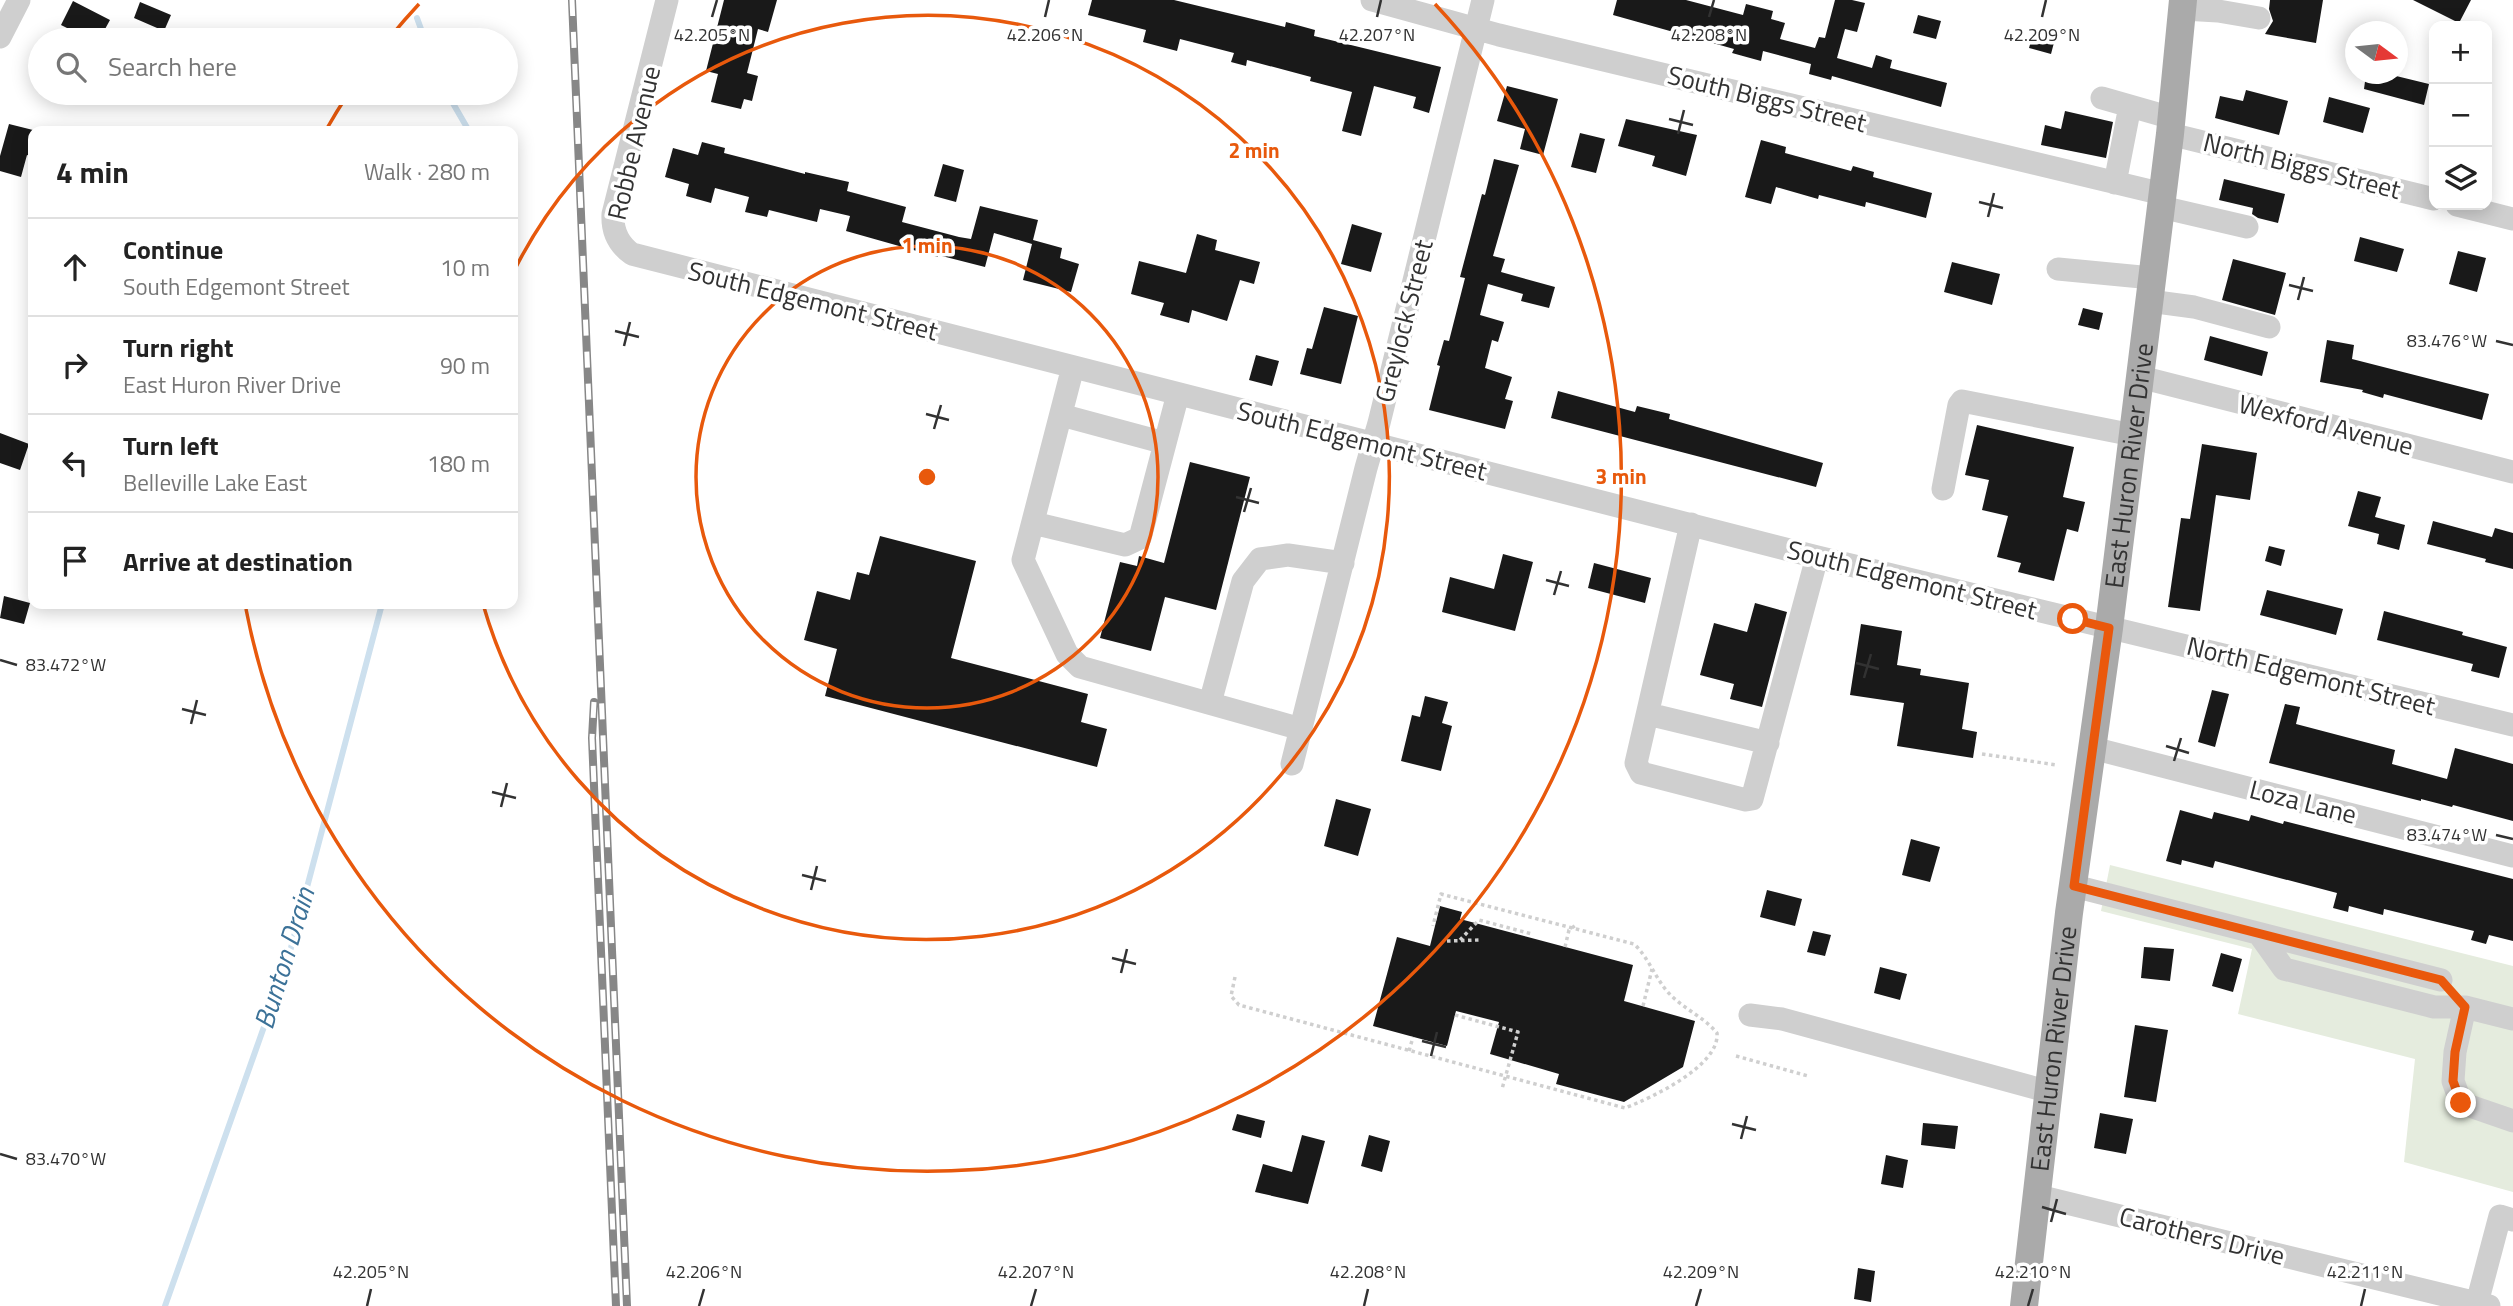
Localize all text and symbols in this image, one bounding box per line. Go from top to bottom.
text: 42.205°N [674,21,750,48]
text: 42.206°N [1007,21,1083,48]
text: 42.207°N [1339,21,1415,48]
text: 42.208°N [1671,21,1747,48]
text: 42.209°N [2004,21,2080,48]
north arrow [2345,21,2408,84]
map controls [2429,21,2492,210]
button: + [2429,21,2492,84]
search box [28,28,518,105]
text: Search here [108,47,237,86]
icon: search [52,48,90,86]
street label: South Biggs Street [1664,55,1871,142]
street label: Robbe Avenue [597,62,670,224]
button: − [2429,84,2492,147]
street label: North Biggs Street [2199,122,2405,209]
text: 2 min [1228,134,1280,166]
button: layers [2429,147,2492,210]
text: 4 min [56,149,129,195]
text: Walk · 280 m [364,154,490,189]
text: 1 min [901,229,953,261]
text: Continue [123,230,223,269]
street label: Greylock Street [1364,235,1443,406]
icon: ahead [56,248,94,286]
text: 10 m [440,250,490,285]
street label: South Edgemont Street [684,251,942,350]
text: South Edgemont Street [123,269,350,304]
text: 83.476°W [2407,327,2487,354]
text: Turn right [123,328,234,367]
street label: East Huron River Drive [2094,341,2163,590]
icon: right [56,346,94,384]
text: 90 m [440,348,490,383]
text: East Huron River Drive [123,367,341,402]
street label: Wexford Avenue [2235,384,2418,465]
street label: South Edgemont Street [1233,391,1491,490]
text: Turn left [123,426,218,465]
icon: left [56,444,94,482]
text: 180 m [427,446,490,481]
text: 3 min [1595,460,1647,492]
text: Belleville Lake East [123,465,307,500]
centre of rings [915,465,939,489]
street label: South Edgemont Street [1783,530,2041,629]
icon: arrive [56,542,94,580]
text: Arrive at destination [123,542,353,581]
route start [2057,603,2088,634]
street label: North Edgemont Street [2183,626,2439,725]
text: 83.472°W [26,651,106,678]
street label: Loza Lane [2245,769,2361,834]
text: 83.474°W [2407,821,2487,848]
water label: Bunton Drain [242,881,326,1034]
street label: East Huron River Drive [2020,924,2086,1173]
route end [2445,1087,2476,1118]
text: 83.470°W [26,1145,106,1172]
street label: Carothers Drive [2115,1196,2289,1275]
text: 42.205°N [333,1258,409,1285]
text: 42.206°N [666,1258,742,1285]
text: 42.207°N [998,1258,1074,1285]
text: 42.208°N [1330,1258,1406,1285]
text: 42.209°N [1663,1258,1739,1285]
text: 42.210°N [1995,1258,2071,1285]
text: 42.211°N [2327,1258,2403,1285]

